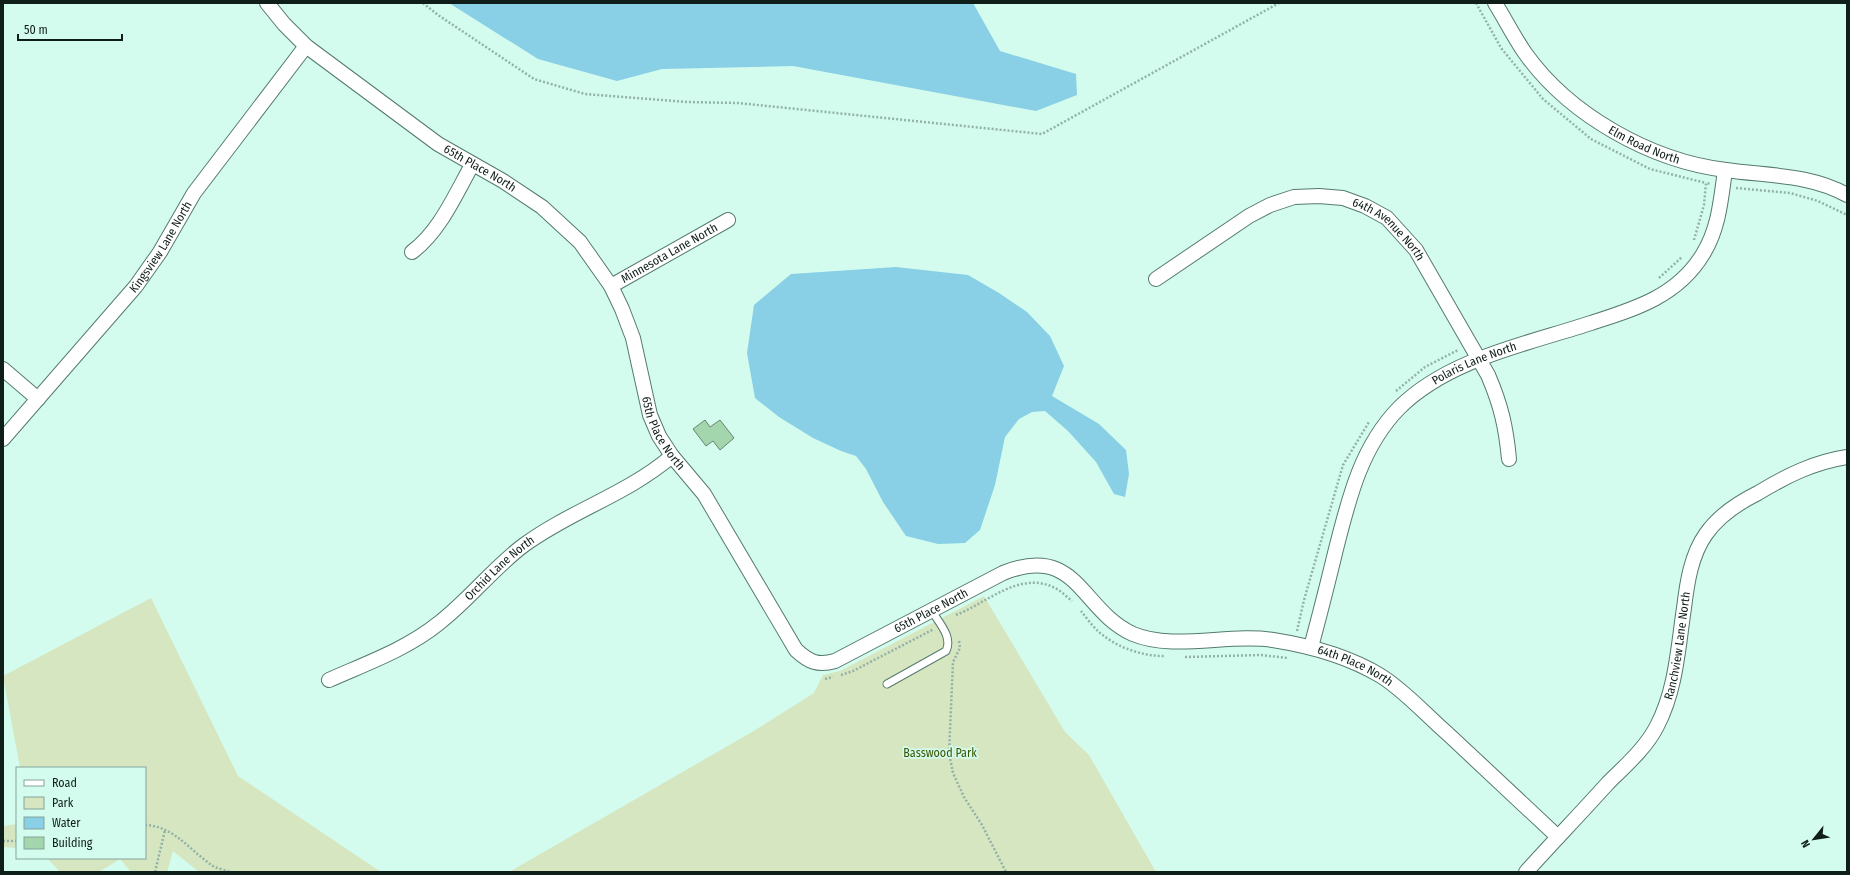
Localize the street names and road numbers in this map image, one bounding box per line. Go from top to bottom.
street label: Elm Road North [1606,123,1682,167]
street label: 65th Place North [441,142,519,195]
street label: 64th Avenue North [1351,195,1427,263]
street label: Kingsview Lane North [126,199,195,296]
street label: Minnesota Lane North [619,220,720,286]
street label: Polaris Lane North [1429,339,1518,388]
street label: 65th Place North [639,395,688,473]
street label: Orchid Lane North [462,533,537,603]
street label: 65th Place North [892,586,970,636]
street label: Ranchview Lane North [1661,591,1693,701]
street label: 64th Place North [1316,643,1396,689]

